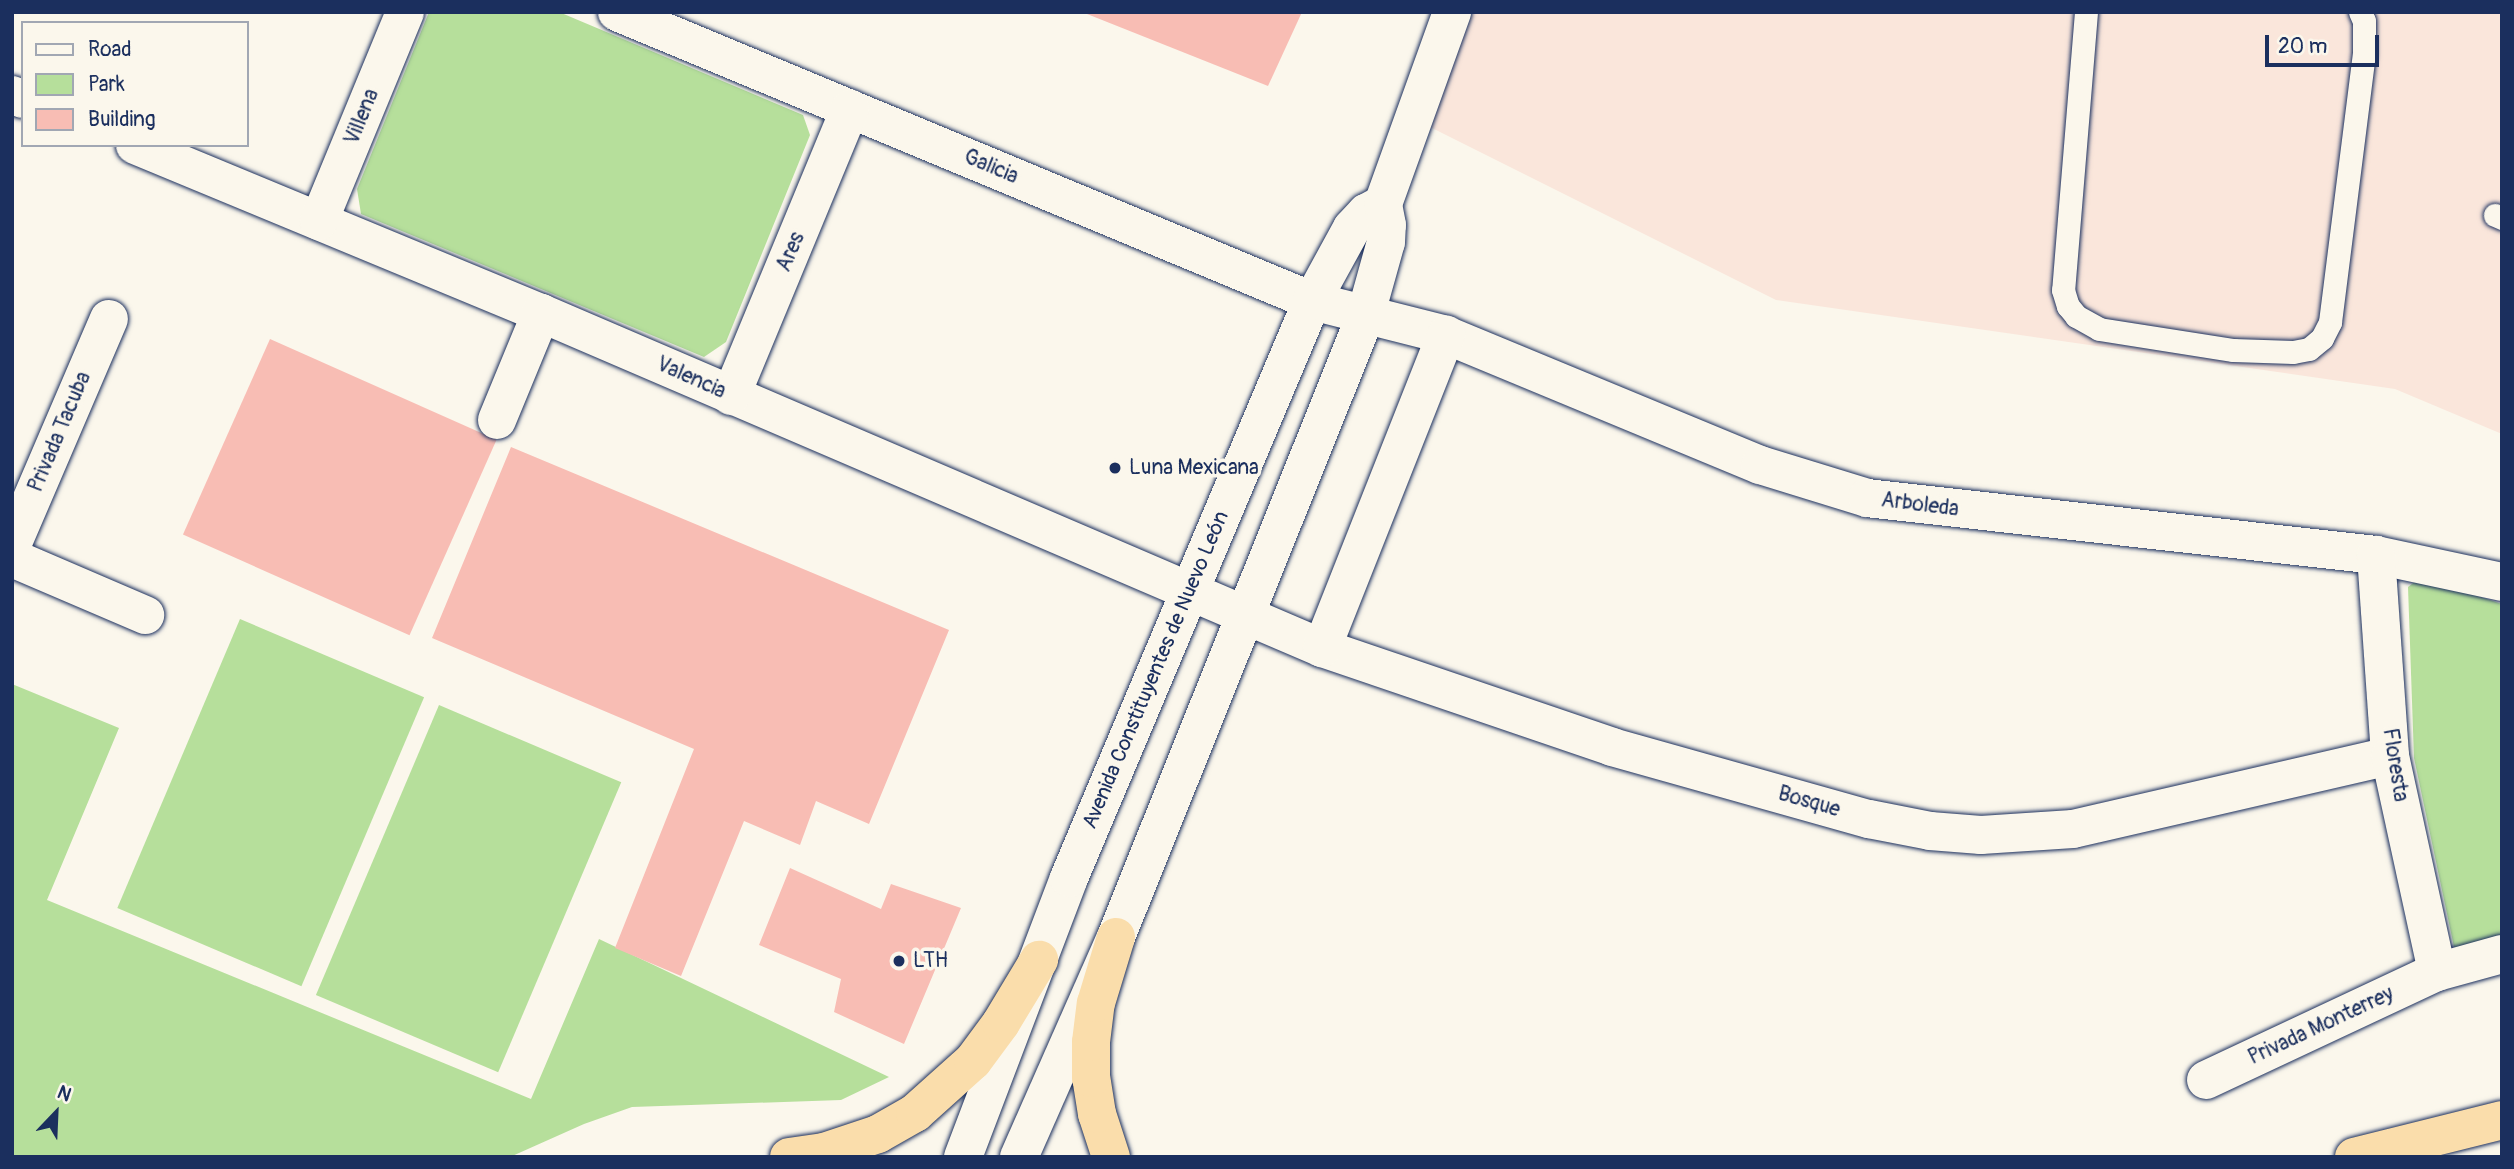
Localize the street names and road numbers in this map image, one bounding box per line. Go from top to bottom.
street label: Villena [339,85,385,149]
street label: Galicia [960,144,1022,190]
street label: Ares [771,228,811,276]
street label: Valencia [652,352,730,404]
street label: Privada Tacuba [23,368,97,496]
street label: Arboleda [1880,488,1960,522]
street label: Avenida Constituyentes de Nuevo León [1077,507,1235,833]
street label: Floresta [2377,727,2413,803]
street label: Bosque [1775,781,1843,823]
street label: Privada Monterrey [2244,981,2398,1071]

